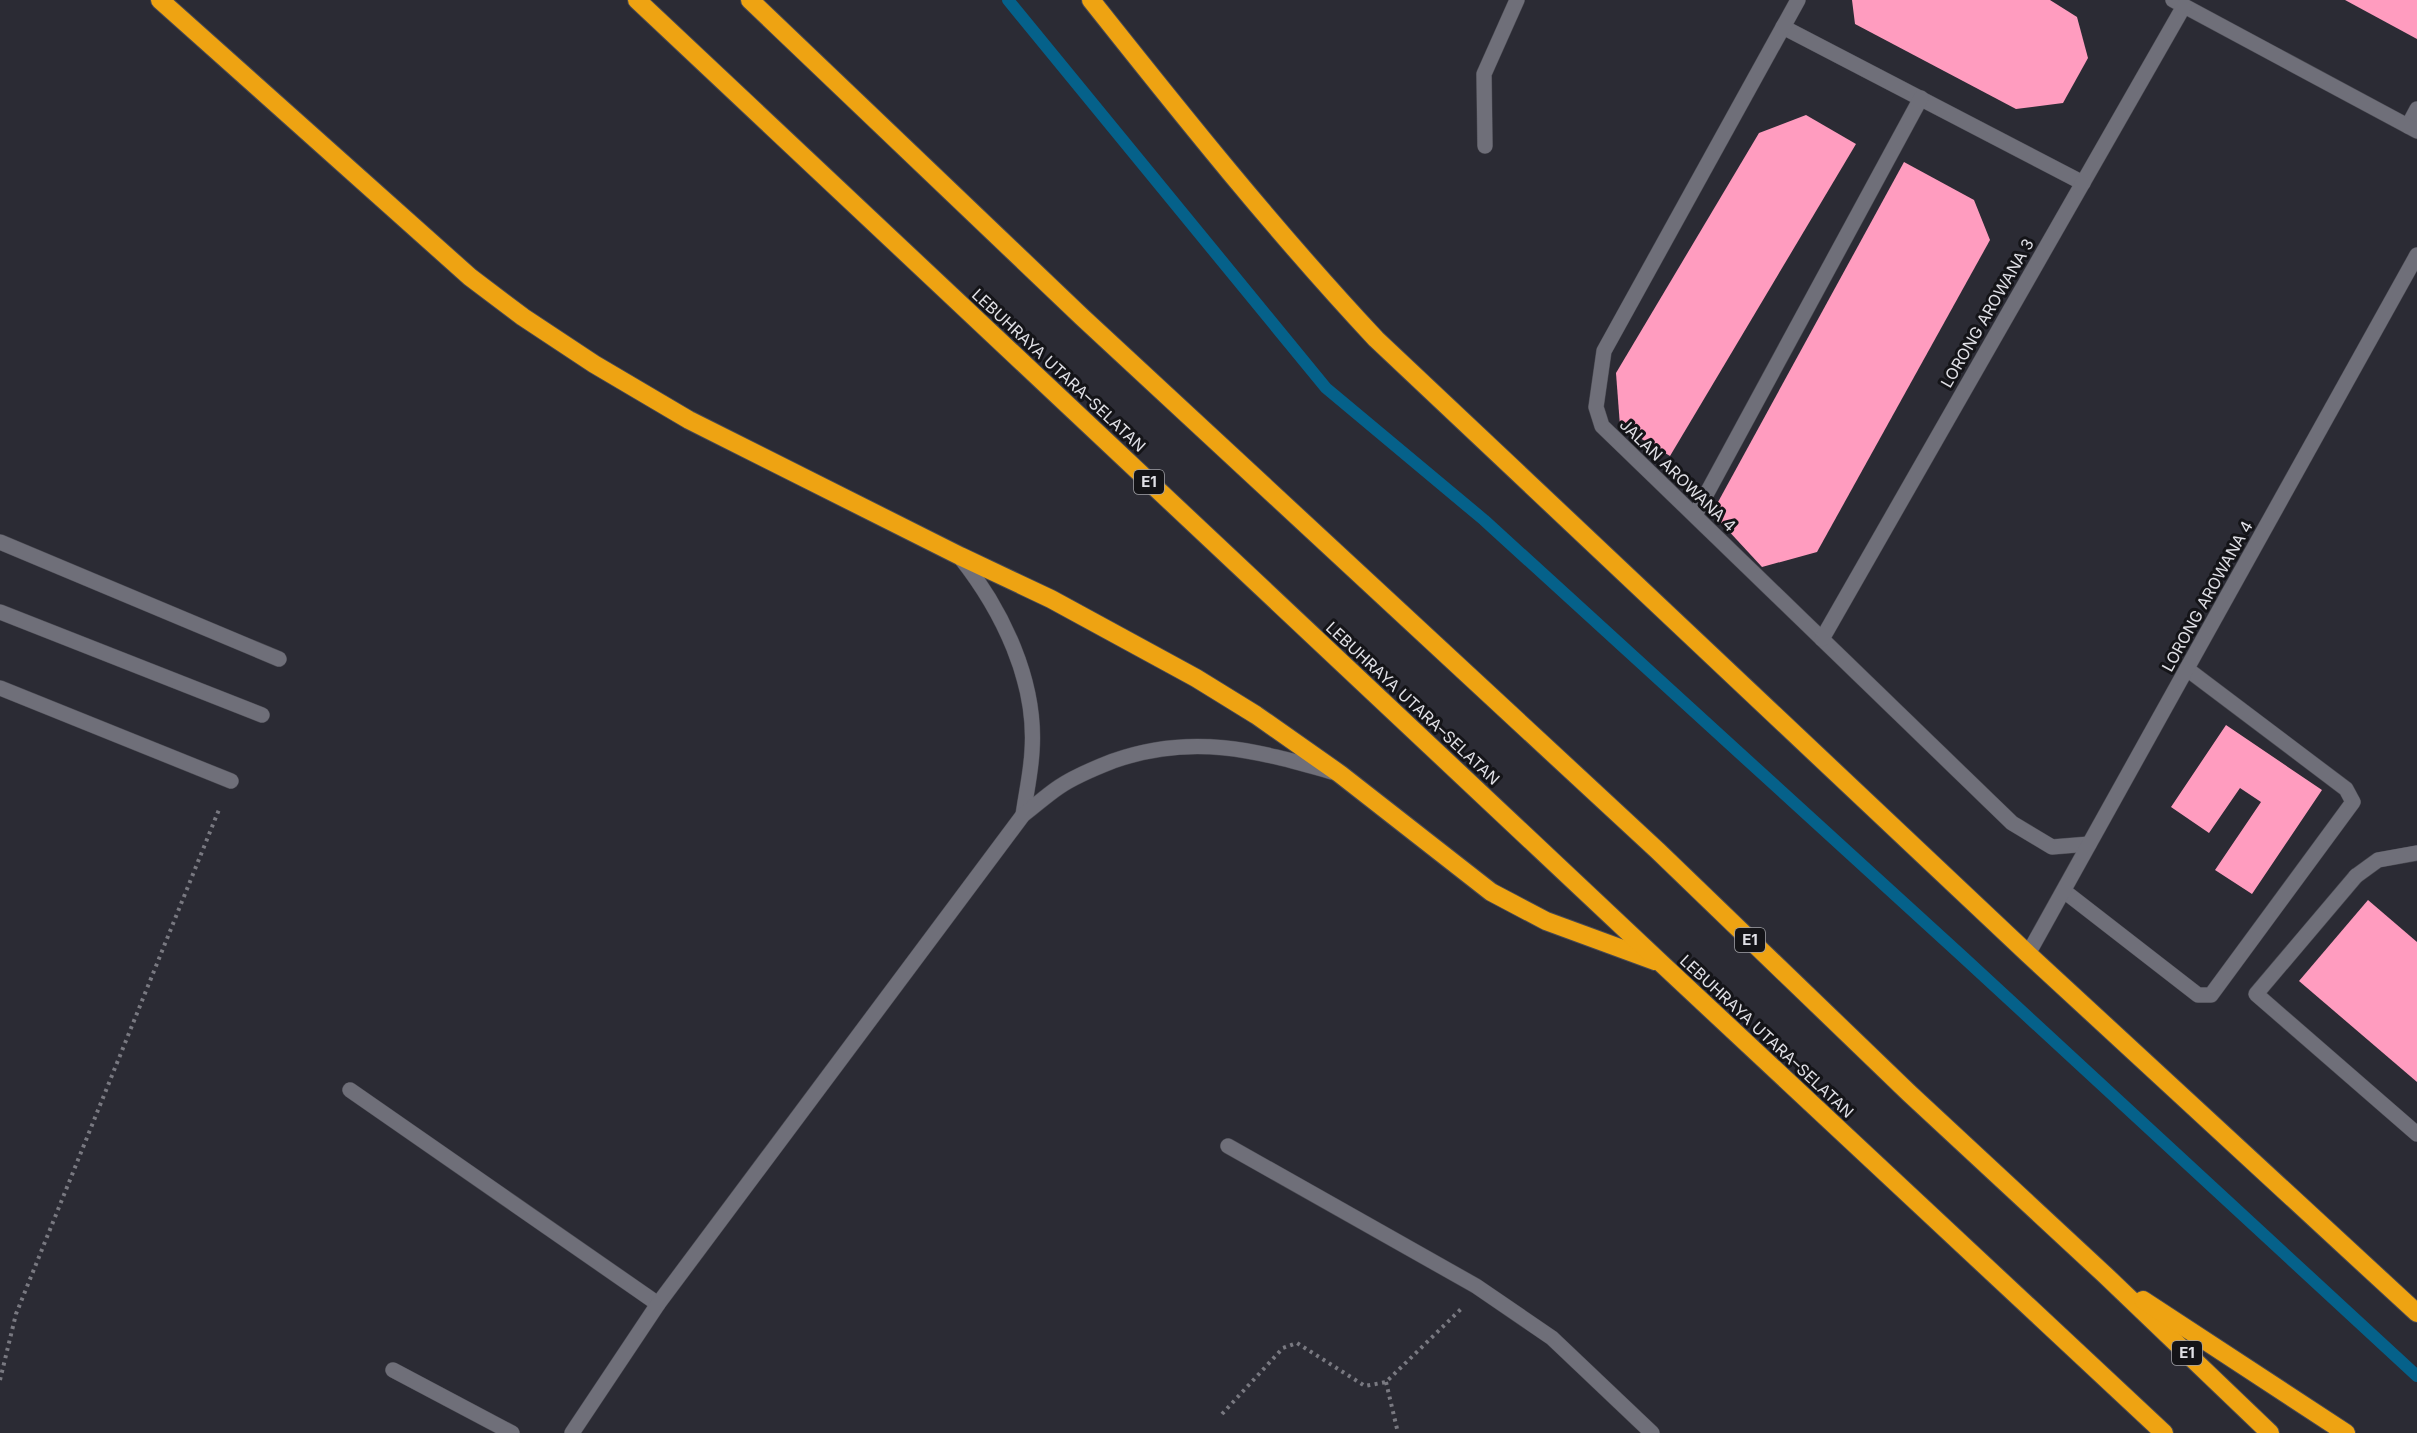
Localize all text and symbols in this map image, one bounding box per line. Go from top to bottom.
street label: LORONG AROWANA 3 [1936,235,2038,391]
street label: LEBUHRAYA UTARA–SELATAN [968,284,1150,456]
street label: JALAN AROWANA 4 [1616,414,1740,536]
road number: E1 [1134,470,1164,494]
street label: LORONG AROWANA 4 [2157,517,2257,675]
street label: LEBUHRAYA UTARA–SELATAN [1322,617,1504,789]
road number: E1 [1735,928,1765,952]
street label: LEBUHRAYA UTARA–SELATAN [1676,950,1858,1122]
road number: E1 [2172,1341,2202,1365]

